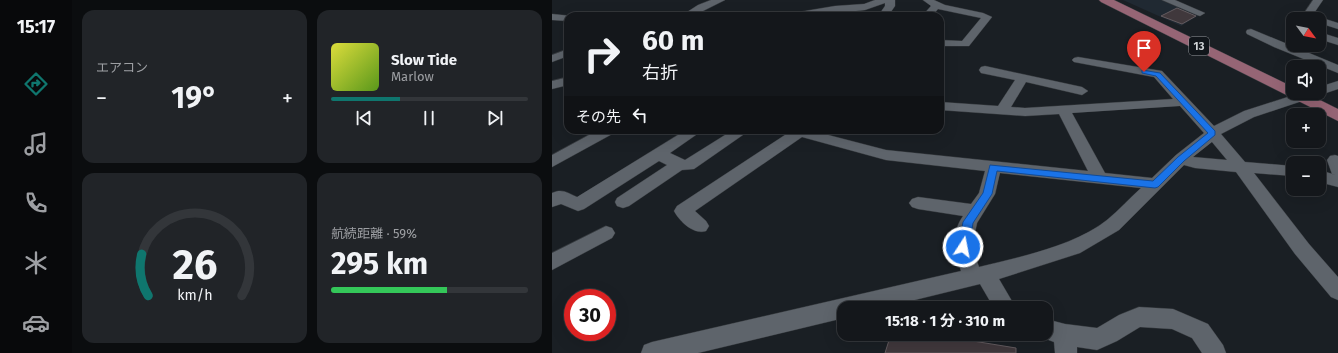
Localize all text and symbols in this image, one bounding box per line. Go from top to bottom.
north arrow [1286,12,1326,52]
map controls [1286,12,1326,196]
text: 15:17 [17,16,55,38]
text: 60 m [642,24,704,57]
icon: right [576,28,628,80]
pin [1127,31,1161,72]
icon: arrive [1133,37,1155,59]
road number: 13 [1189,37,1209,55]
text: Slow Tide [391,51,457,69]
text: エアコン [96,60,148,75]
button: sound [1286,60,1326,100]
text: 右折 [642,62,678,84]
text: Marlow [391,69,434,84]
icon: directions [22,70,50,98]
text: 19° [171,80,218,116]
text: − [96,85,107,112]
text: + [282,85,293,112]
icon: left [629,104,651,126]
icon: previous [353,107,375,129]
icon: pause [418,107,440,129]
icon: next [484,107,506,129]
text: その先 [576,108,621,126]
button: + [1286,108,1326,148]
icon: music [22,130,50,158]
button: − [1286,156,1326,196]
icon: phone [22,189,50,217]
text: 航続距離 · 59% [331,226,417,241]
position arrow [942,226,984,268]
text: 26 [172,240,217,290]
text: 295 km [331,246,428,282]
icon: climate [22,249,50,277]
text: km/h [177,286,212,303]
speed limit sign: 30 [564,289,616,341]
icon: car [22,309,50,337]
text: 15:18 · 1 分 · 310 m [885,312,1005,330]

